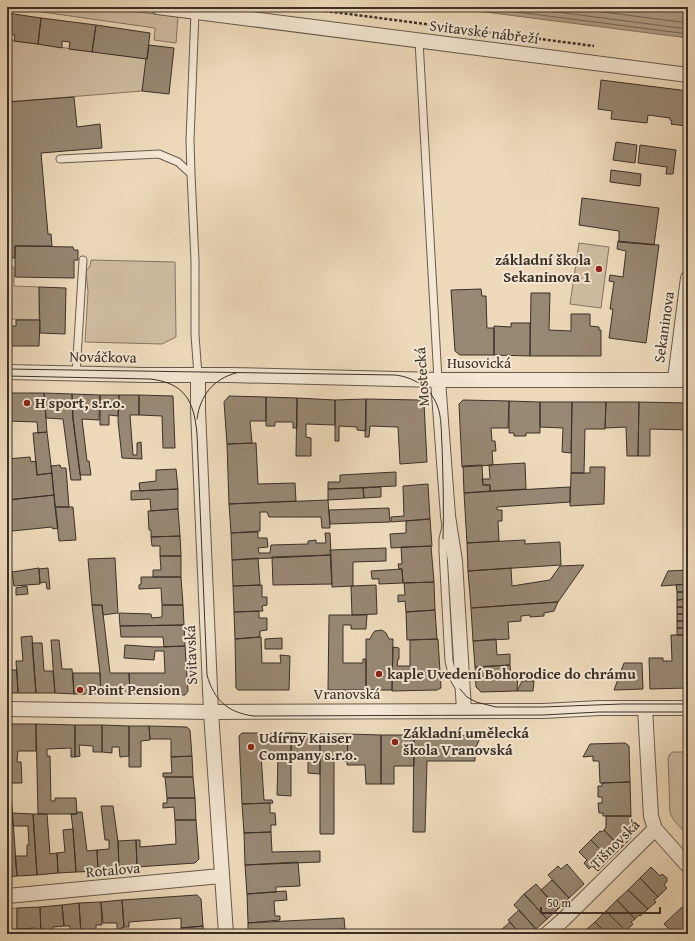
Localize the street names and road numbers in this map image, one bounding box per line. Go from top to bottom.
street label: Svitavské nábřeží [428,14,541,49]
street label: Sekaninova [648,290,679,364]
street label: Nováčkova [69,345,137,368]
street label: Mostecká [409,347,434,407]
street label: Husovická [447,352,511,373]
street label: Svitavská [179,625,202,685]
street label: Vranovská [314,683,380,704]
street label: Tišnovská [585,814,644,873]
street label: Rotalova [85,857,141,882]

